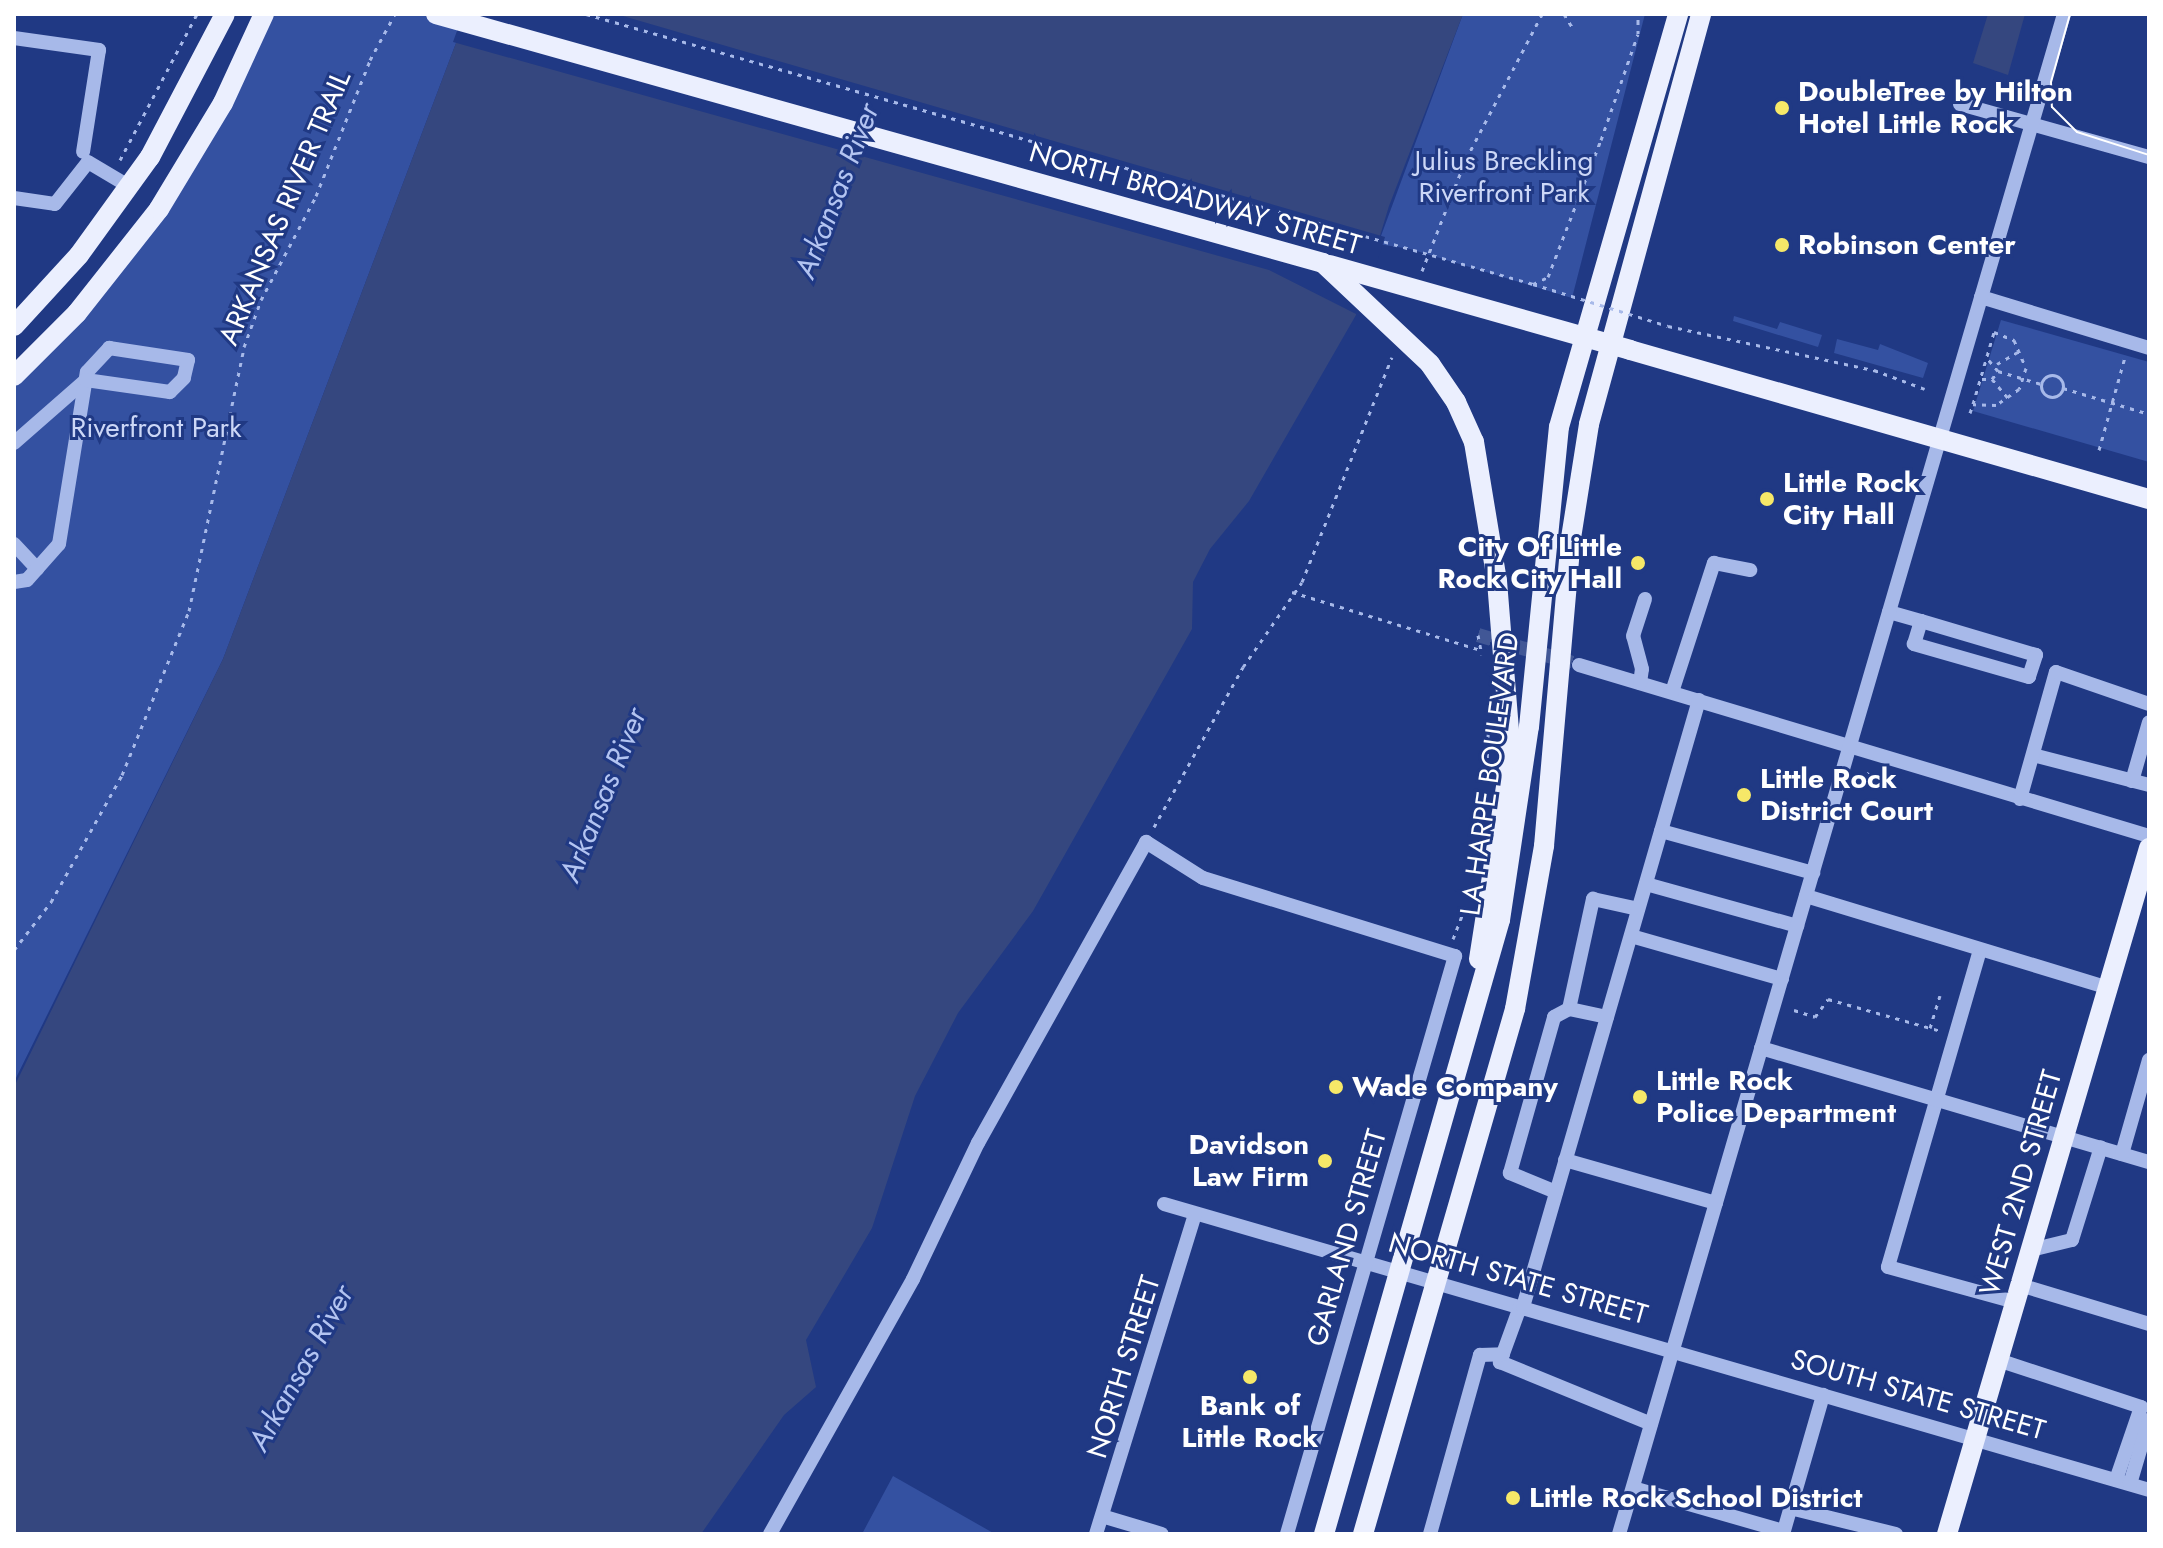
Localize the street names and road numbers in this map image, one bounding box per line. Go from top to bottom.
street label: ARKANSAS RIVER TRAIL [212,66,358,350]
street label: NORTH BROADWAY STREET [1025,135,1365,263]
street label: LA HARPE BOULEVARD [1453,630,1527,918]
street label: WEST 2ND STREET [1973,1066,2069,1300]
street label: GARLAND STREET [1300,1126,1394,1350]
street label: NORTH STATE STREET [1385,1226,1651,1332]
street label: NORTH STREET [1080,1272,1168,1462]
street label: SOUTH STATE STREET [1787,1343,2049,1447]

